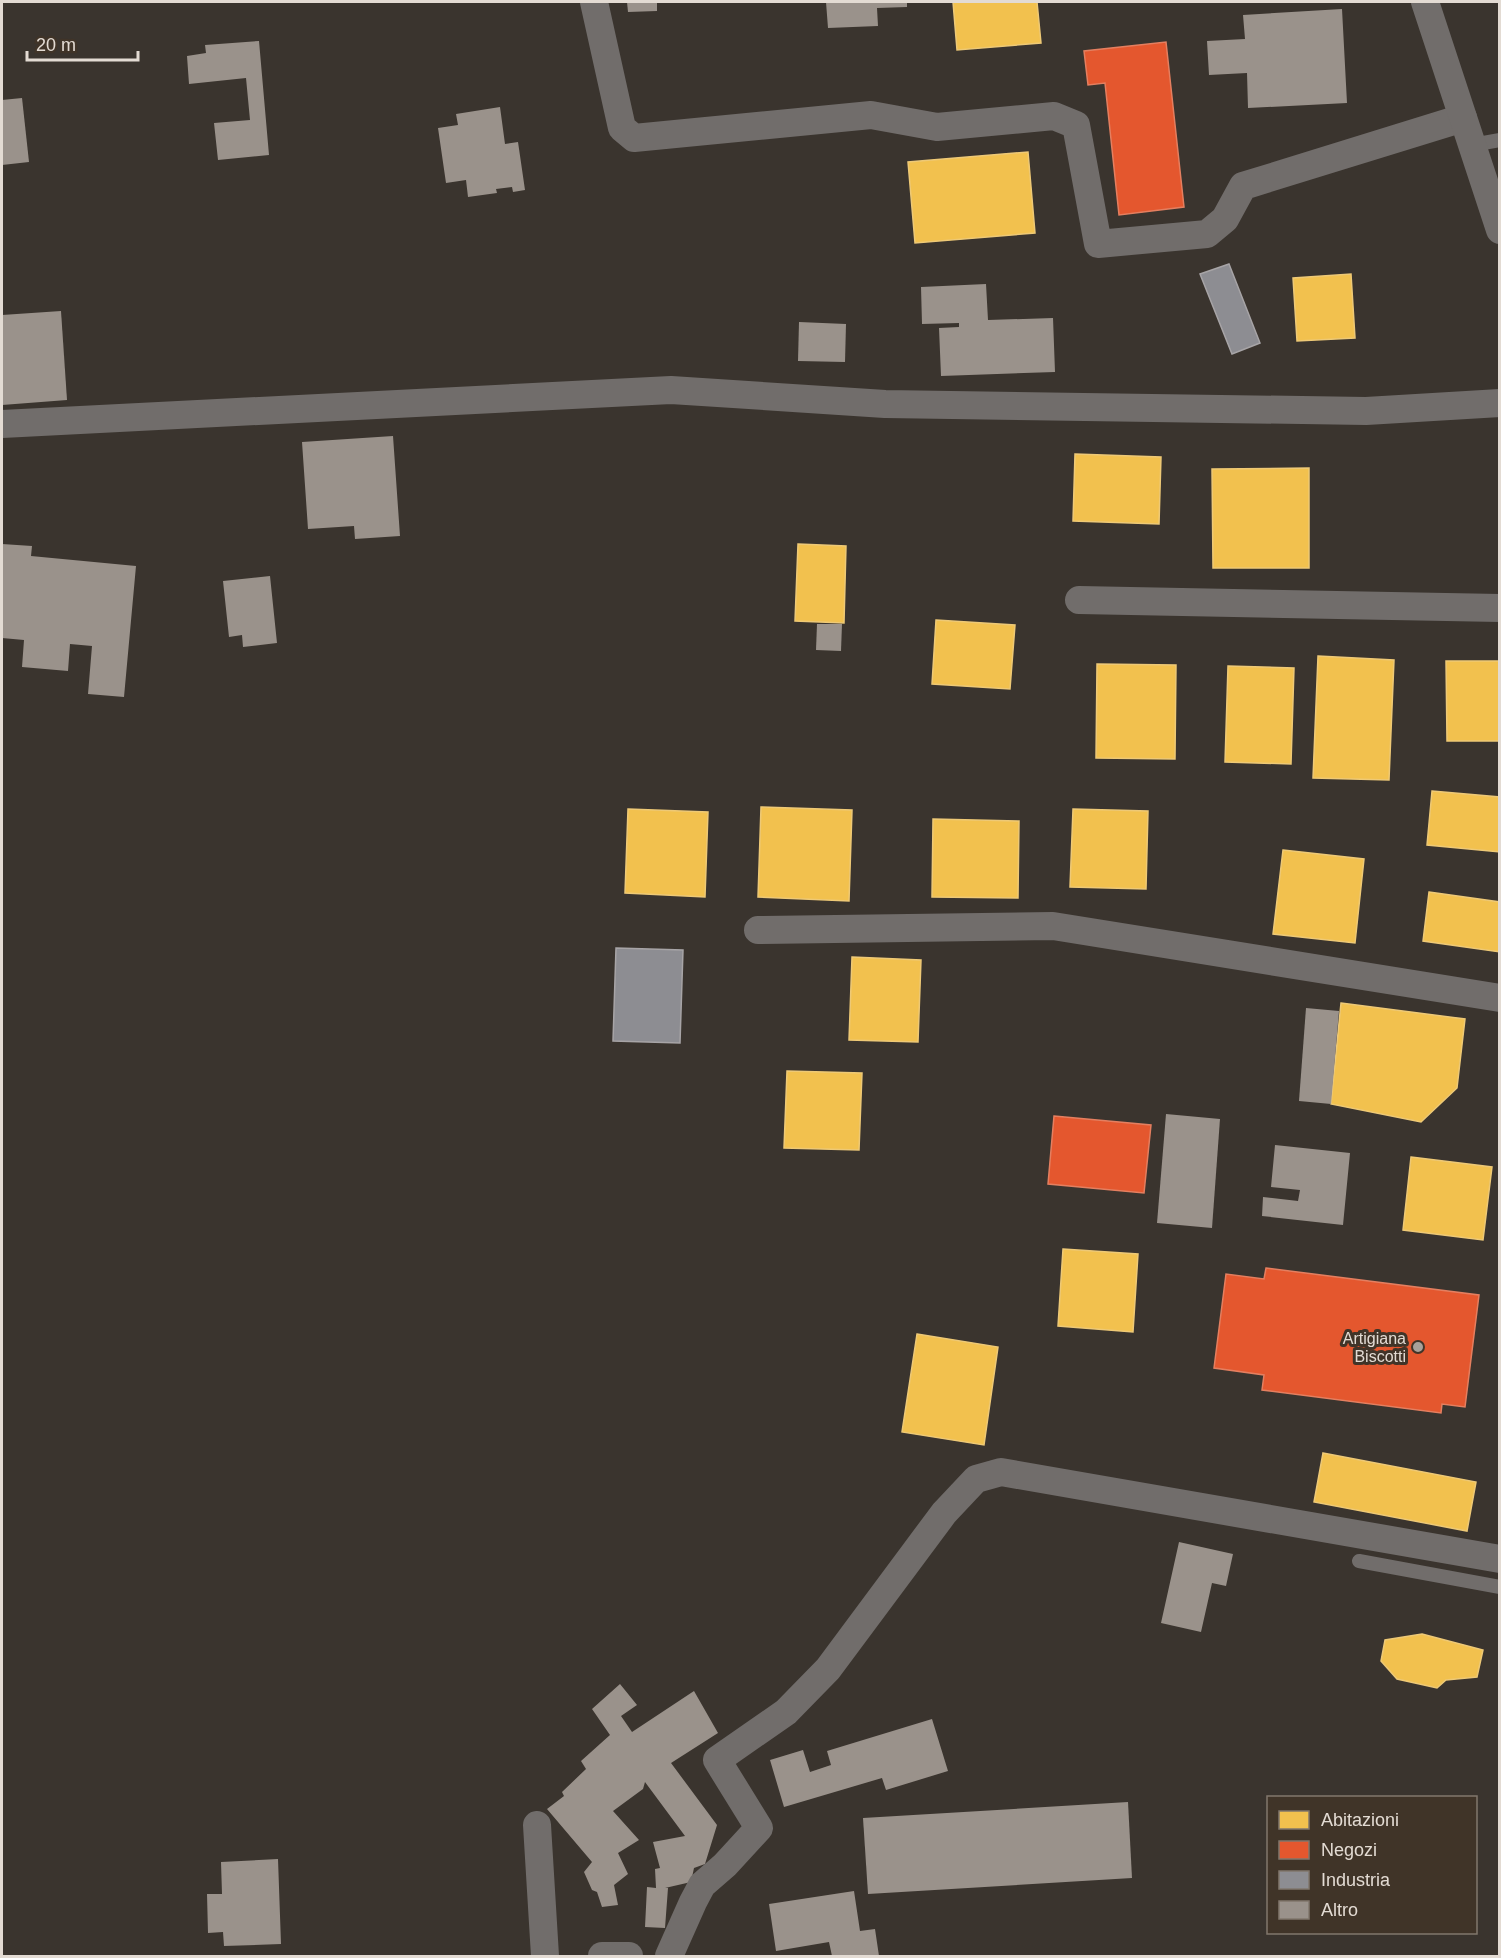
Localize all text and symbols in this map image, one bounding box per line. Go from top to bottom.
scale bar [27,24,138,62]
text: 20 m [36,35,76,55]
place label: Artigiana Biscotti [1343,1330,1406,1365]
marker: Artigiana Biscotti [1411,1340,1425,1354]
legend [1267,1796,1477,1934]
text: Abitazioni [1321,1810,1399,1830]
text: Negozi [1321,1840,1377,1860]
text: Industria [1321,1870,1391,1890]
text: Altro [1321,1900,1358,1920]

